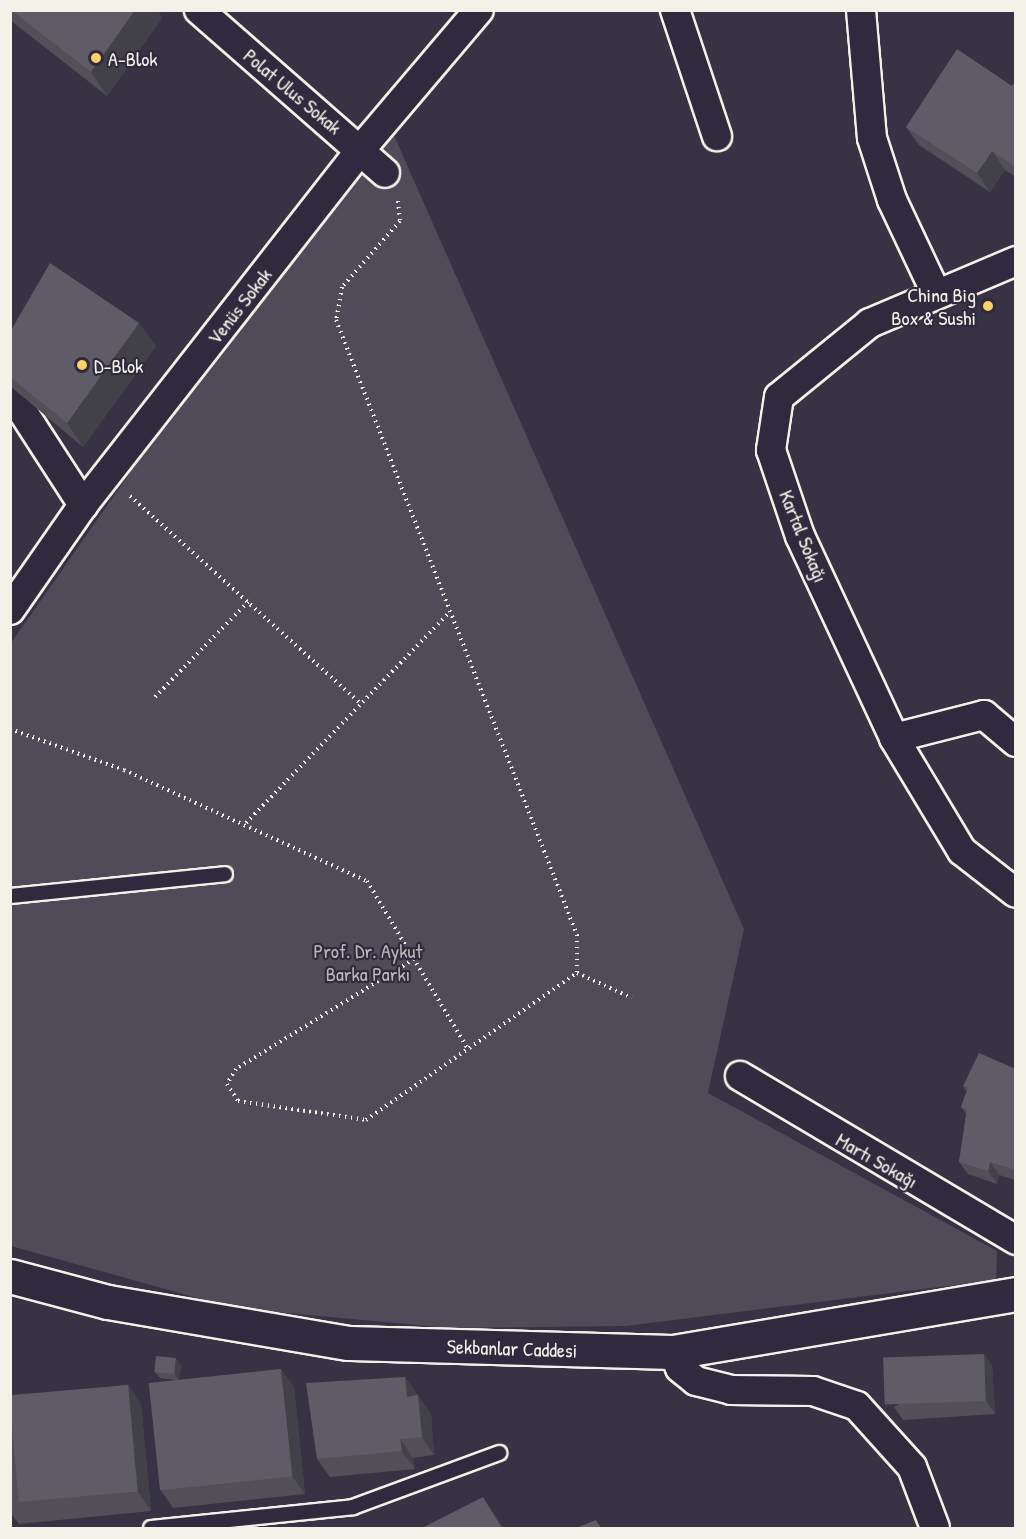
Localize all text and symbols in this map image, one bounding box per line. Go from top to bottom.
street label: Polat Ulus Sokak [239,43,347,139]
place label: A-Blok [108,46,158,70]
marker: A-Blok [89,51,103,65]
street label: Venüs Sokak [202,263,276,349]
place label: China Big Box & Sushi [891,282,976,329]
marker: China Big Box & Sushi [981,299,995,313]
place label: D-Blok [94,353,143,377]
marker: D-Blok [75,358,89,372]
street label: Kartal Sokağı [775,486,833,586]
park label: Prof. Dr. Aykut Barka Parkı [314,938,422,985]
street label: Martı Sokağı [832,1127,922,1193]
street label: Sekbanlar Caddesi [446,1334,578,1362]

